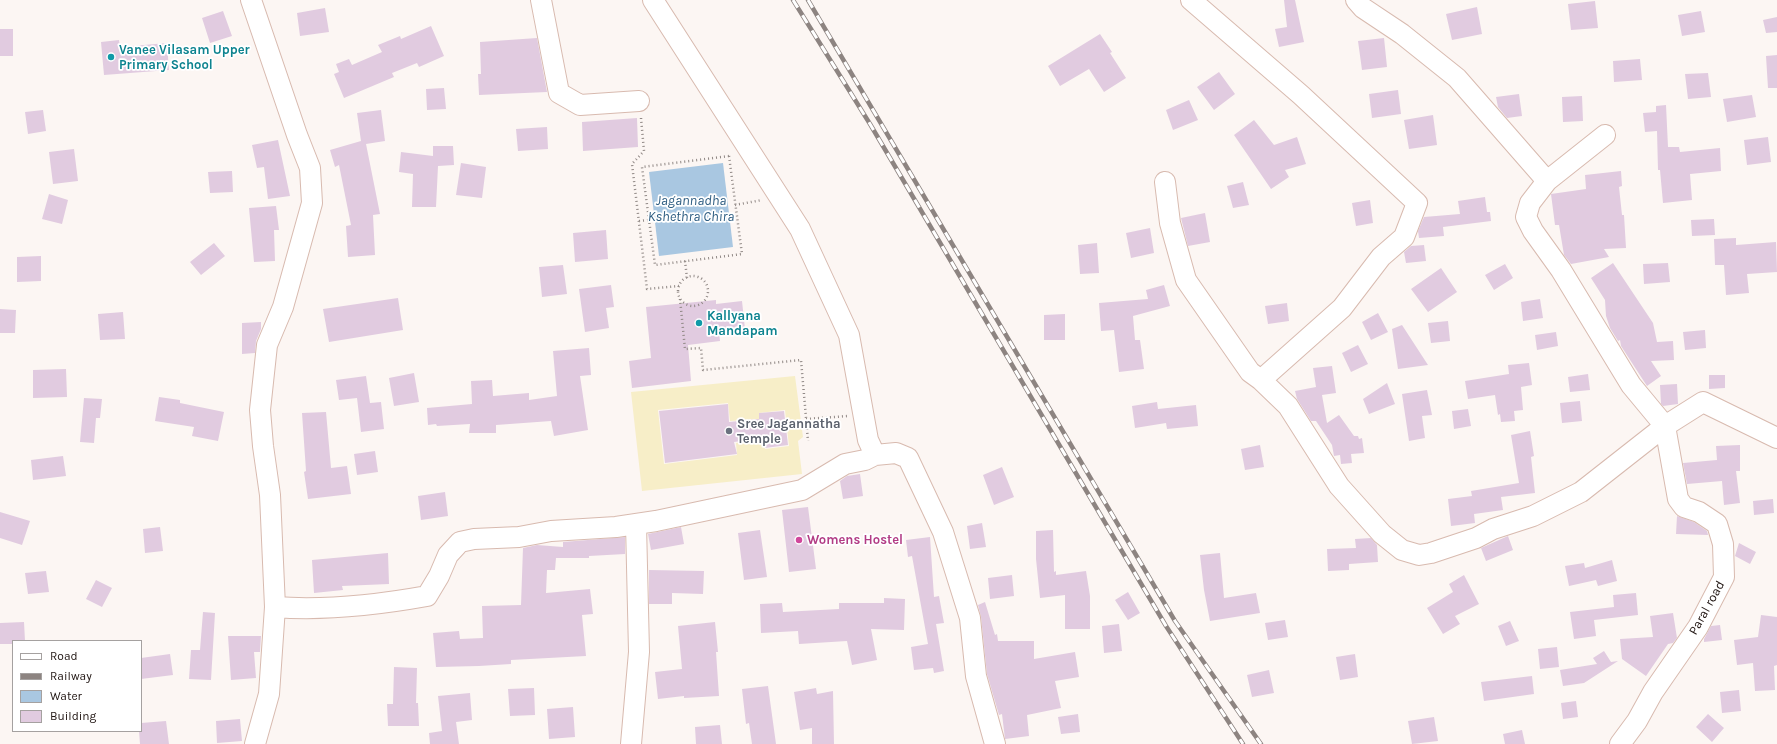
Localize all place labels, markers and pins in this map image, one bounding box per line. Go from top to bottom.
place label: Vanee Vilasam Upper Primary School [119,42,250,73]
marker: Vanee Vilasam Upper Primary School [106,52,116,62]
place label: Kallyana Mandapam [707,308,778,339]
marker: Kallyana Mandapam [694,318,704,328]
place label: Sree Jagannatha Temple [737,416,841,447]
marker: Sree Jagannatha Temple [724,426,734,436]
place label: Womens Hostel [807,532,903,548]
marker: Womens Hostel [794,535,804,545]

